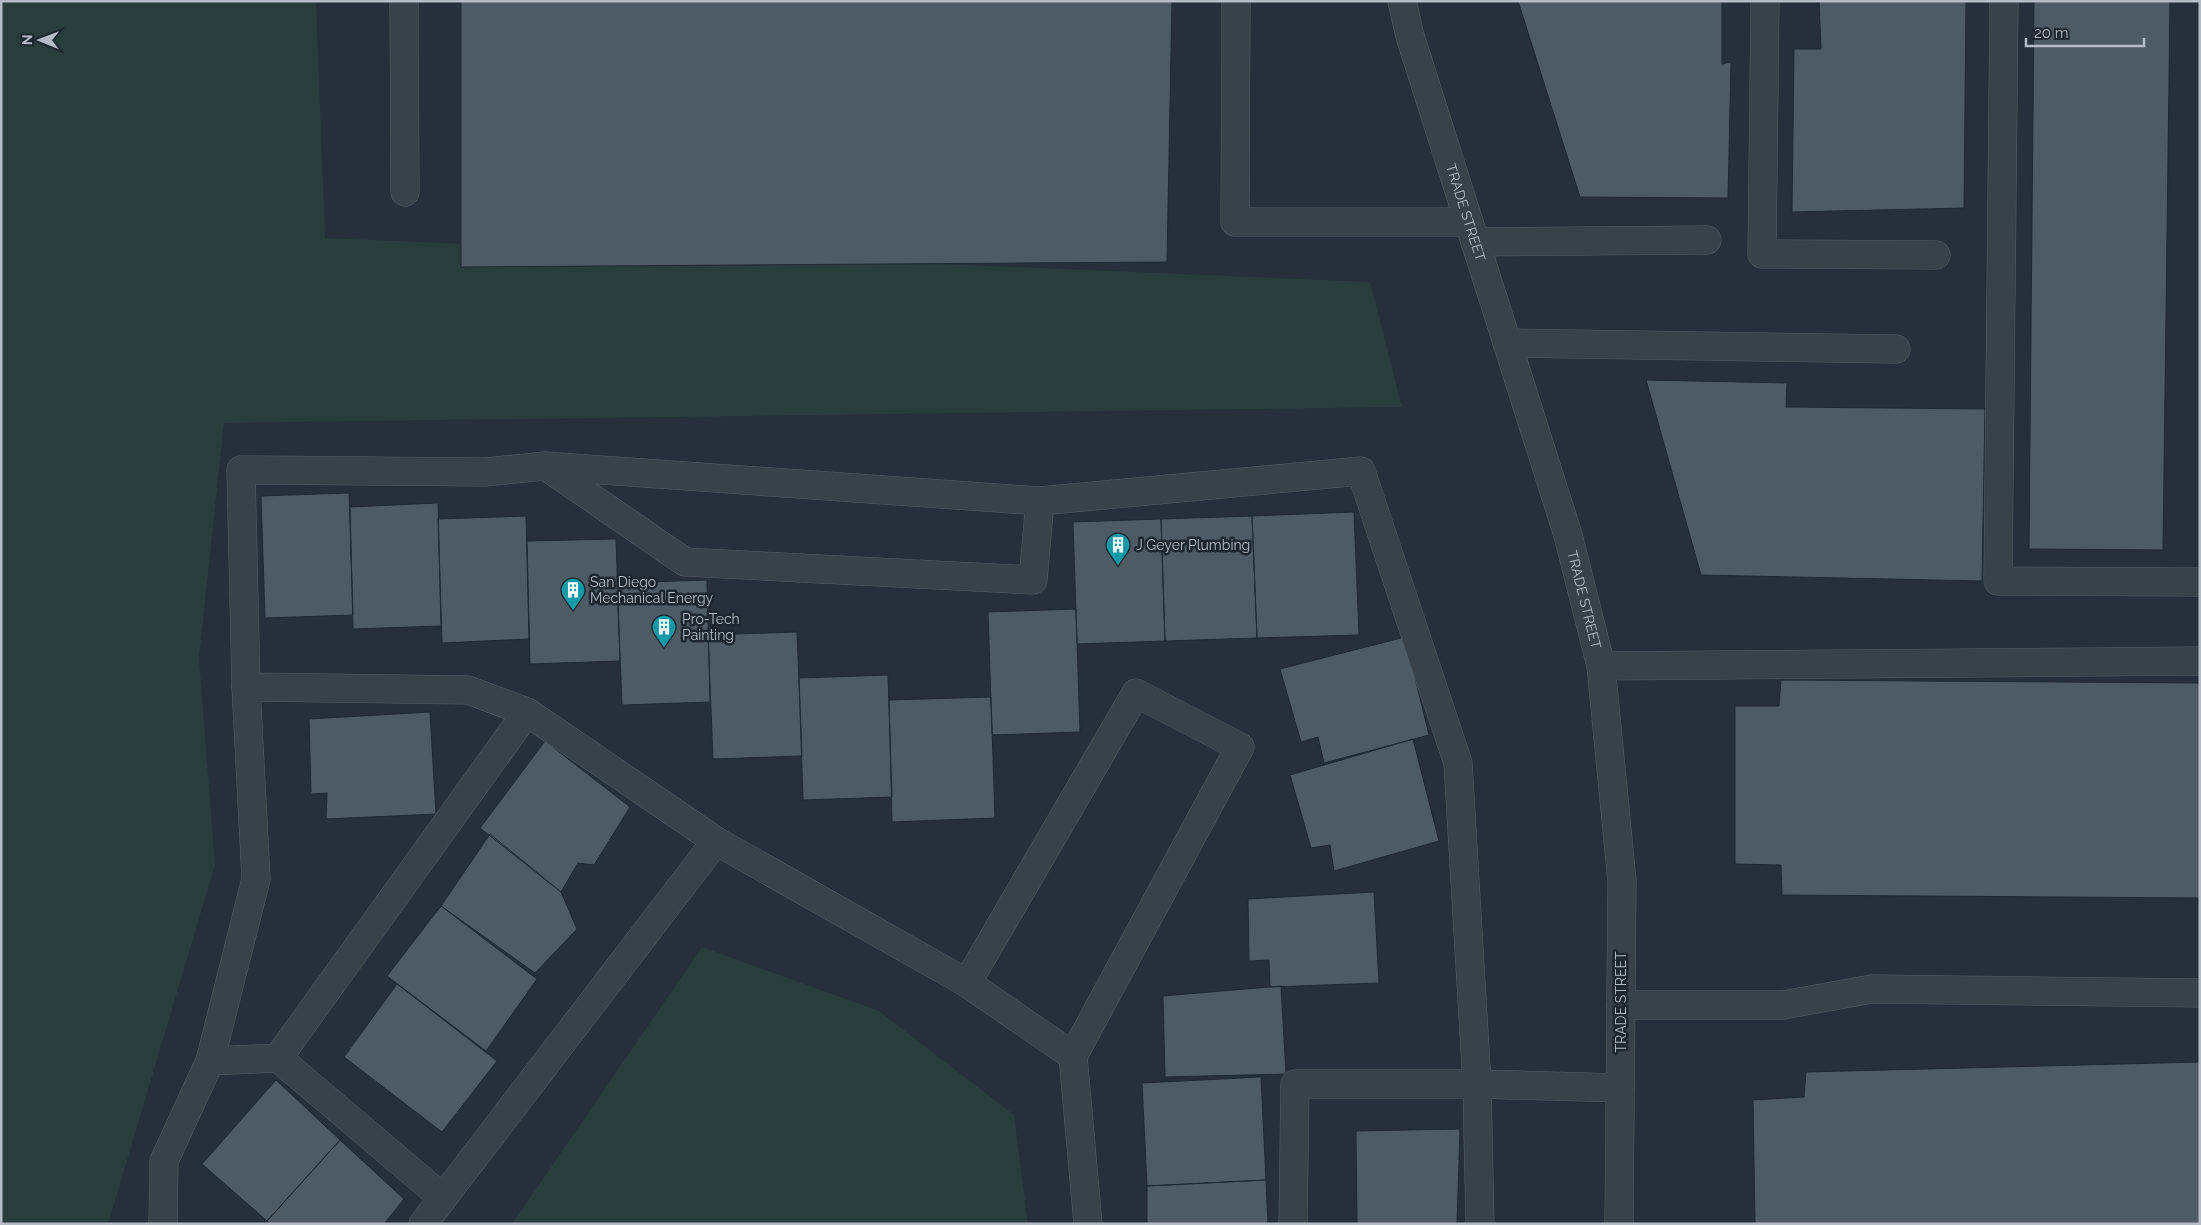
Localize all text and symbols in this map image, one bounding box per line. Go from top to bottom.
north arrow [15,15,65,65]
scale bar [2026,15,2144,47]
text: 20 m [2034,24,2069,42]
text: N [19,34,35,45]
street label: TRADE STREET [1443,162,1489,263]
building icon: J Geyer Plumbing [1105,532,1131,566]
place label: J Geyer Plumbing [1136,537,1250,553]
street label: TRADE STREET [1564,549,1604,651]
place label: San Diego Mechanical Energy [590,574,714,606]
building icon: San Diego Mechanical Energy [560,577,586,611]
place label: Pro-Tech Painting [682,611,740,643]
building icon: Pro-Tech Painting [651,614,677,648]
street label: TRADE STREET [1613,951,1629,1052]

